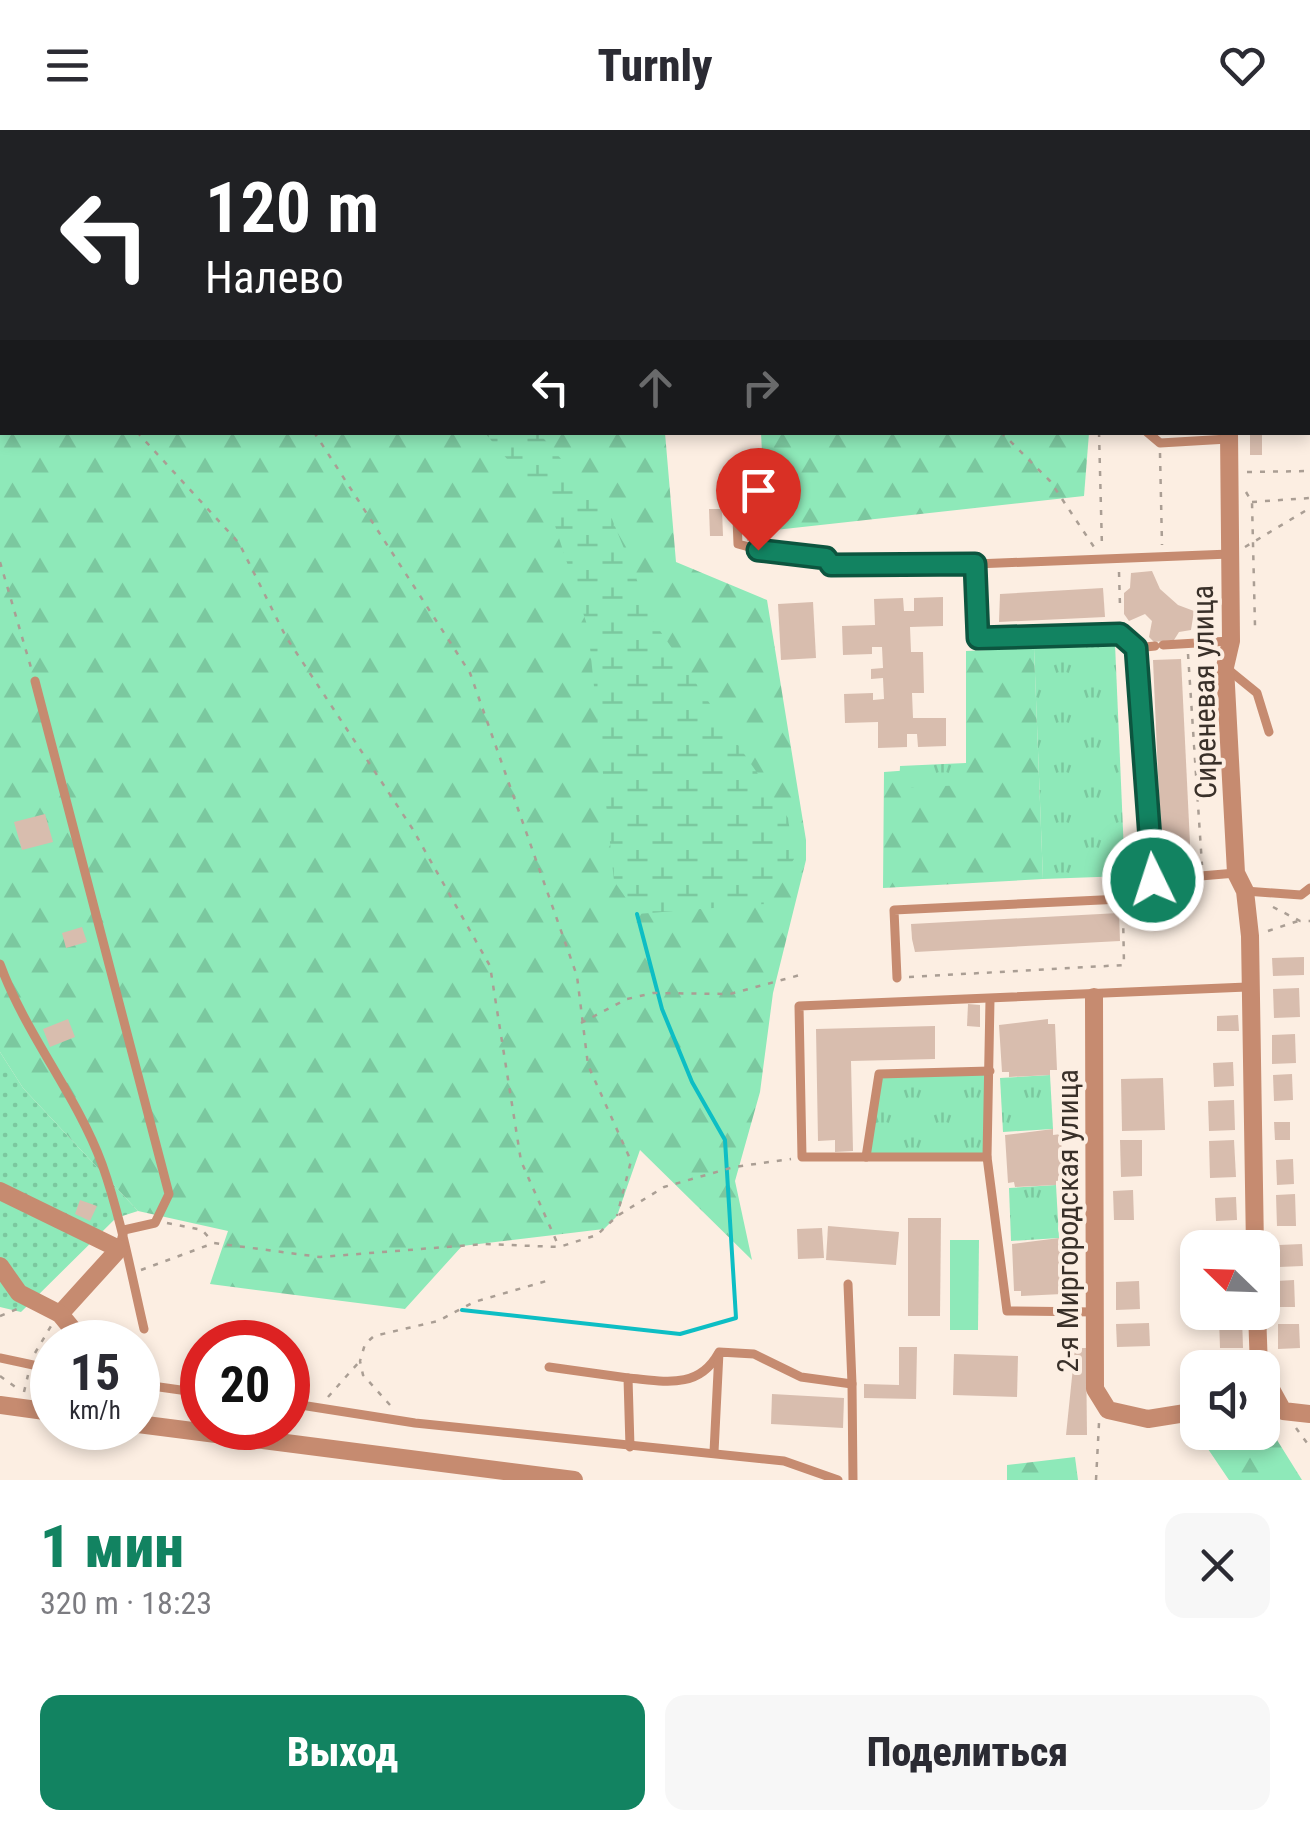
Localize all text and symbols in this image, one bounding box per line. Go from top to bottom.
icon: menu [40,38,95,93]
icon: heart [1215,38,1270,93]
text: Turnly [598,39,712,92]
text: 120 m [205,167,379,249]
icon: left [40,170,170,300]
text: Налево [205,251,344,304]
icon: left [523,360,578,415]
icon: ahead [628,360,683,415]
icon: right [733,360,788,415]
pin [716,448,801,551]
icon: arrive [731,463,786,518]
street label: Сиреневая улица [1185,585,1223,799]
position arrow [1101,828,1205,932]
street label: 2-я Миргородская улица [1050,1069,1085,1373]
north arrow [1180,1230,1280,1330]
map controls [1180,1230,1280,1450]
speed limit sign: 20 [180,1320,310,1450]
text: 15 [70,1344,120,1402]
button: sound [1180,1350,1280,1450]
text: km/h [69,1396,121,1425]
text: 1 мин [40,1511,184,1582]
button: close [1165,1513,1270,1618]
text: 320 m · 18:23 [40,1584,212,1622]
button: Выход [40,1695,645,1810]
button: Поделиться [665,1695,1270,1810]

